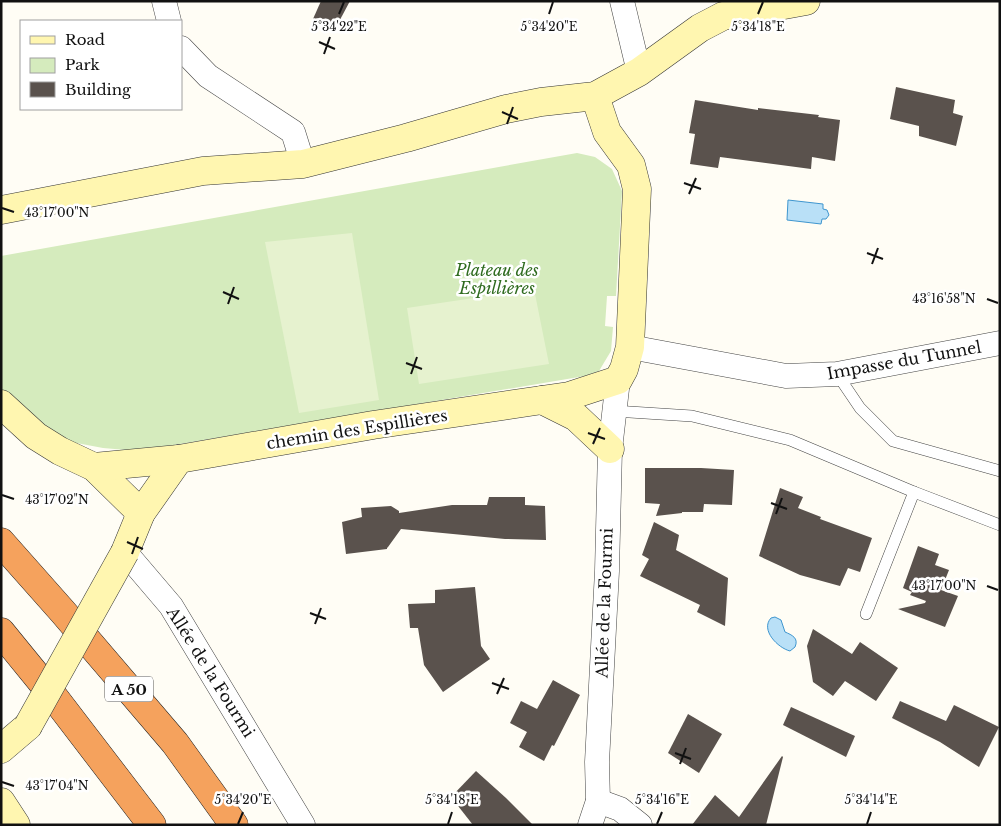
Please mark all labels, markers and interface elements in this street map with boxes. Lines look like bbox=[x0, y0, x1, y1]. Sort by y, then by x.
text: 5°34'22"E bbox=[311, 19, 367, 34]
text: 5°34'20"E bbox=[521, 19, 578, 34]
text: 5°34'18"E bbox=[731, 19, 785, 34]
legend bbox=[20, 20, 182, 110]
text: Road bbox=[65, 30, 105, 49]
text: Park bbox=[65, 55, 101, 74]
text: Building bbox=[65, 80, 132, 99]
text: 43°17'00"N bbox=[25, 205, 90, 220]
park label: Plateau des Espillières bbox=[454, 260, 539, 298]
text: 43°16'58"N bbox=[912, 291, 976, 306]
street label: Impasse du Tunnel bbox=[825, 337, 983, 383]
street label: chemin des Espillières bbox=[265, 405, 449, 453]
text: 43°17'02"N bbox=[25, 492, 89, 507]
street label: Allée de la Fourmi bbox=[591, 527, 617, 679]
text: 43°17'00"N bbox=[912, 578, 977, 593]
street label: Allée de la Fourmi bbox=[162, 602, 260, 741]
road number: A 50 bbox=[105, 676, 153, 702]
text: 43°17'04"N bbox=[25, 778, 89, 793]
text: 5°34'20"E bbox=[215, 792, 272, 807]
text: 5°34'18"E bbox=[425, 792, 479, 807]
text: 5°34'16"E bbox=[635, 792, 689, 807]
text: 5°34'14"E bbox=[844, 792, 898, 807]

